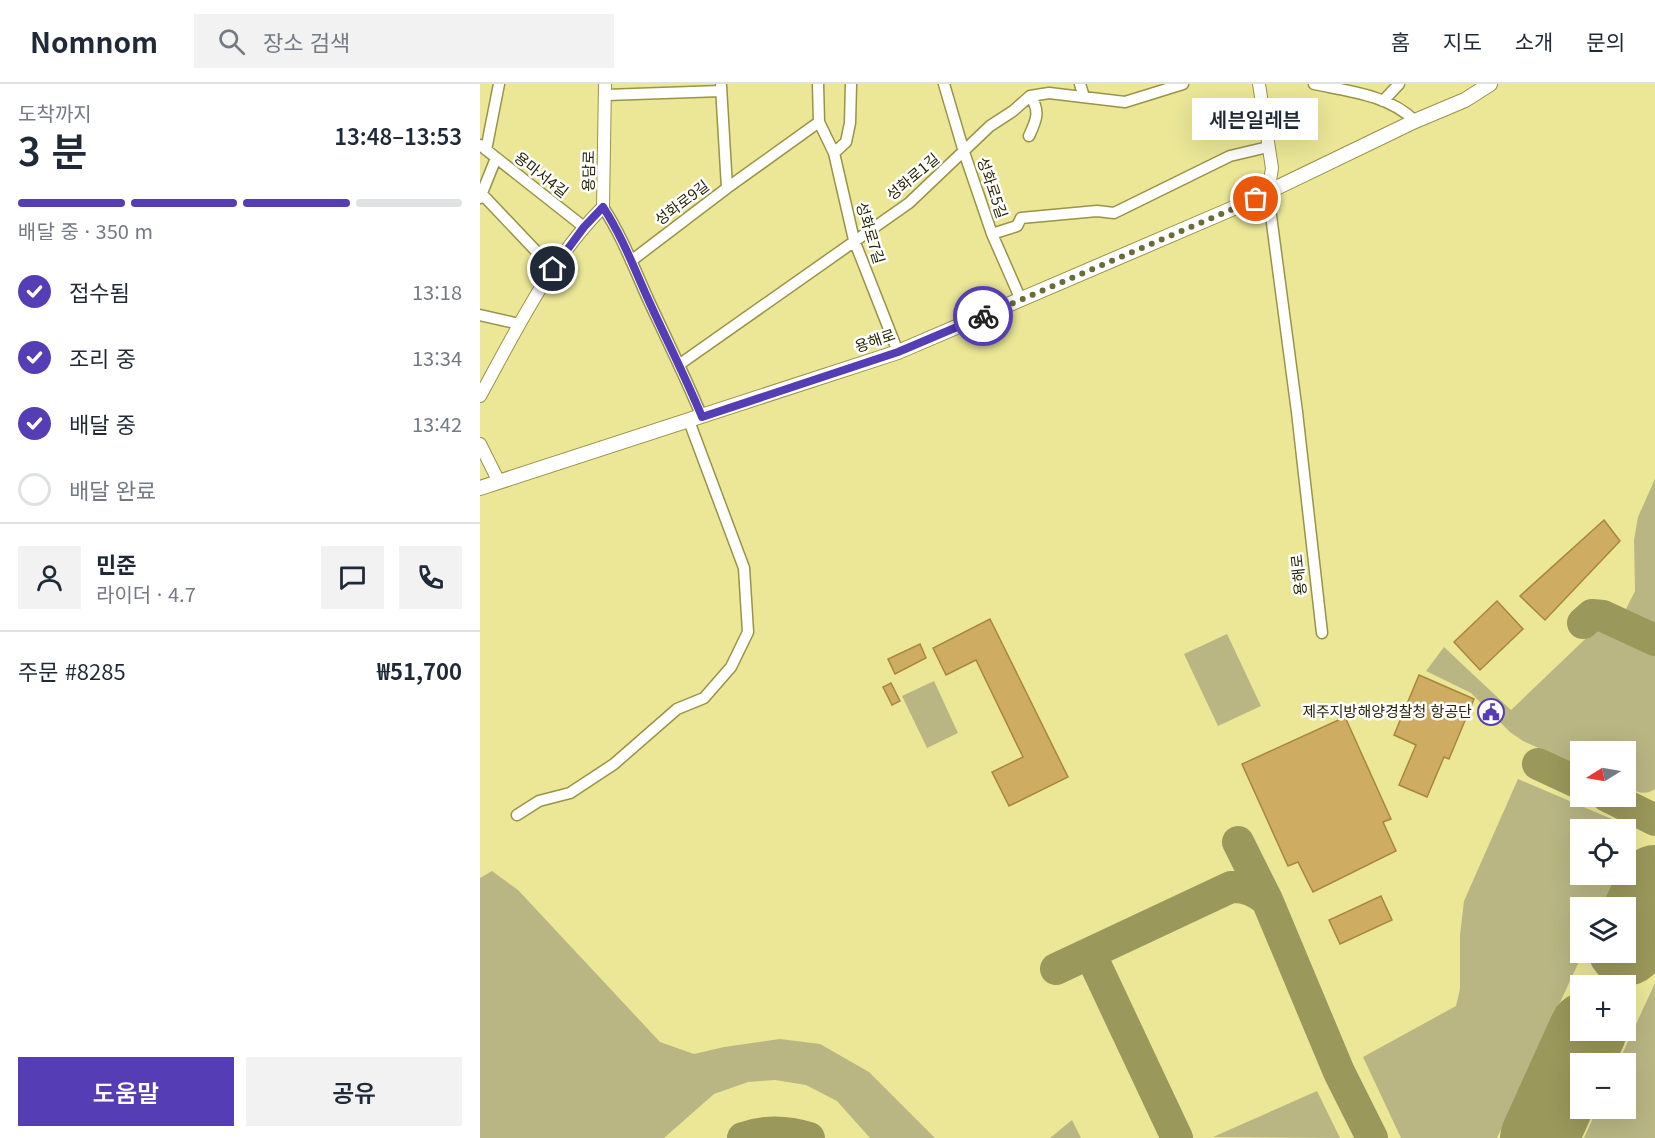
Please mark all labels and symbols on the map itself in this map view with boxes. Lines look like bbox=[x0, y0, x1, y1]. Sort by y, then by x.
callout: 세븐일레븐 bbox=[1193, 97, 1319, 139]
street label: 용마서4길 bbox=[510, 146, 573, 202]
street label: 성화로1길 bbox=[881, 147, 943, 204]
street label: 용담로 bbox=[577, 150, 598, 192]
street label: 성화로5길 bbox=[973, 154, 1014, 221]
pin bbox=[1230, 173, 1281, 224]
street label: 성화로9길 bbox=[649, 174, 713, 229]
street label: 성화로7길 bbox=[852, 199, 891, 266]
pin bbox=[527, 243, 578, 294]
courier bbox=[953, 286, 1013, 346]
street label: 용해로 bbox=[852, 323, 898, 356]
street label: 용해로 bbox=[1285, 553, 1310, 597]
public building icon: 제주지방해양경찰청 항공단 bbox=[1476, 697, 1506, 727]
place label: 제주지방해양경찰청 항공단 bbox=[1302, 700, 1472, 721]
north arrow bbox=[1570, 741, 1636, 807]

